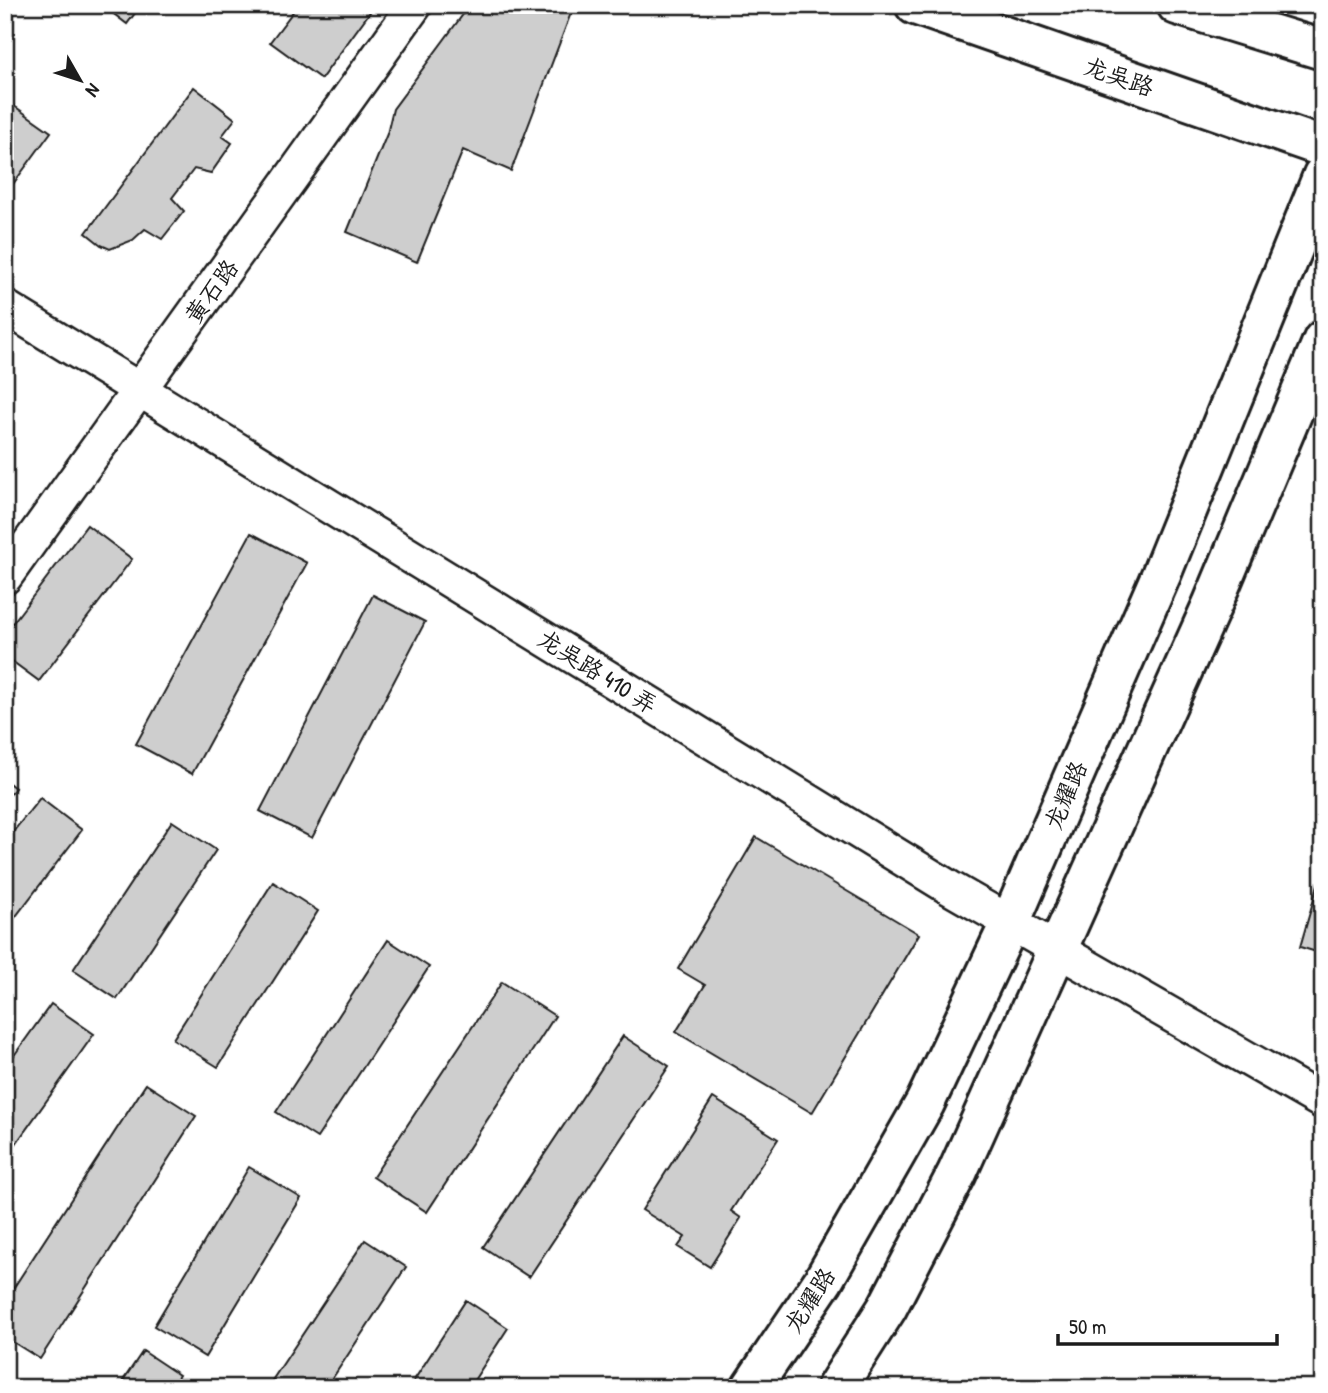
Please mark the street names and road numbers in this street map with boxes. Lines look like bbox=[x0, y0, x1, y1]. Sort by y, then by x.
street label: 龙吴路 bbox=[1080, 49, 1158, 103]
street label: 黄石路 bbox=[177, 252, 245, 330]
street label: 龙吴路 410 弄 bbox=[532, 622, 664, 720]
street label: 龙耀路 bbox=[1036, 756, 1094, 834]
street label: 龙耀路 bbox=[776, 1261, 842, 1339]

